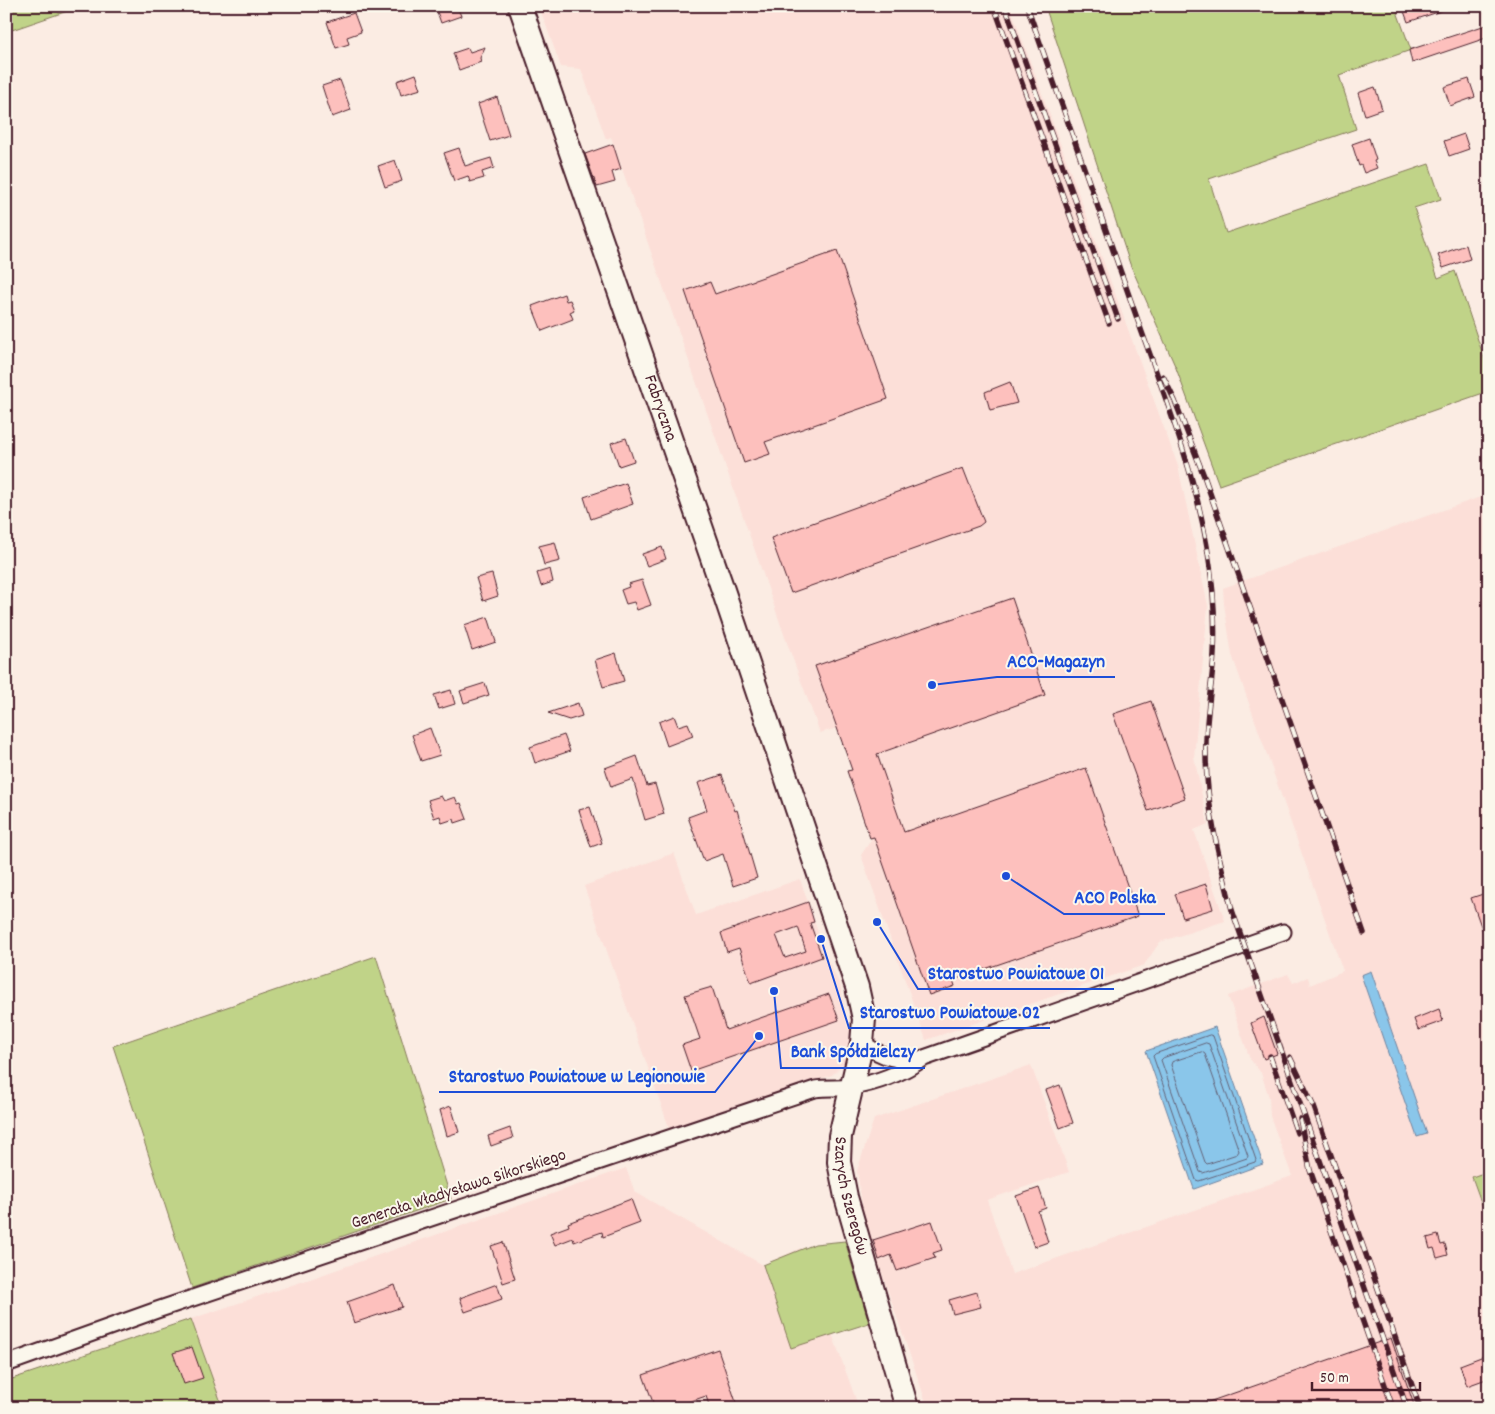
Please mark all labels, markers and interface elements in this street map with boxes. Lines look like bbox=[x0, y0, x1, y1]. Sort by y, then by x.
street label: Fabryczna bbox=[637, 372, 683, 446]
callout: ACO-Magazyn bbox=[997, 643, 1115, 677]
text: ACO-Magazyn bbox=[1007, 650, 1105, 677]
callout: ACO Polska bbox=[1064, 880, 1165, 914]
text: ACO Polska bbox=[1074, 886, 1157, 913]
callout: Starostwo Powiatowe 01 bbox=[918, 955, 1114, 989]
text: Starostwo Powiatowe 01 bbox=[928, 962, 1104, 989]
callout: Starostwo Powiatowe 02 bbox=[849, 994, 1050, 1028]
text: Starostwo Powiatowe 02 bbox=[860, 1001, 1040, 1028]
callout: Bank Spółdzielczy bbox=[781, 1034, 925, 1068]
text: Bank Spółdzielczy bbox=[791, 1040, 916, 1067]
callout: Starostwo Powiatowe w Legionowie bbox=[439, 1058, 715, 1092]
text: Starostwo Powiatowe w Legionowie bbox=[449, 1065, 705, 1092]
street label: Szarych Szeregów bbox=[826, 1136, 875, 1259]
street label: Generała Władysława Sikorskiego bbox=[348, 1143, 570, 1237]
scale bar bbox=[1312, 1359, 1420, 1391]
text: 50 m bbox=[1320, 1368, 1349, 1390]

